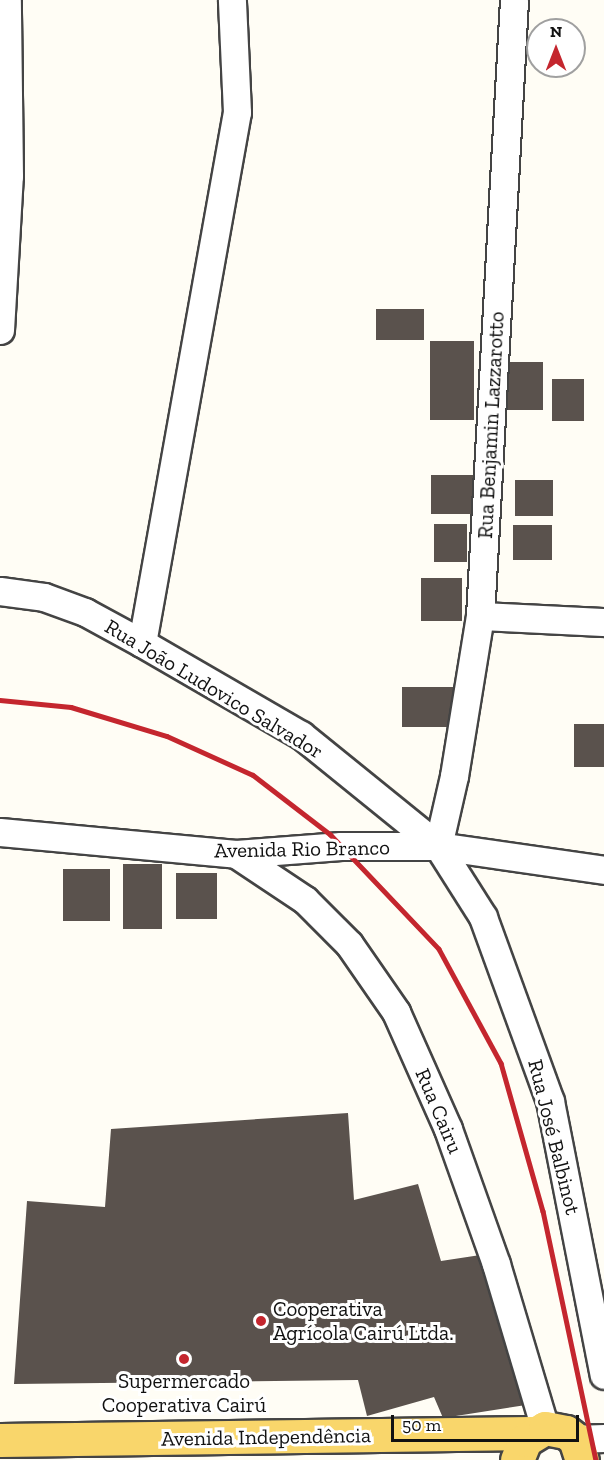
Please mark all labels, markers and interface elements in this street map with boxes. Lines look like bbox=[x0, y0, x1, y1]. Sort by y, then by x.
north arrow bbox=[526, 18, 586, 78]
text: N bbox=[550, 22, 562, 41]
street label: Rua Benjamin Lazzarotto bbox=[472, 311, 510, 539]
street label: Rua João Ludovico Salvador bbox=[100, 614, 328, 764]
street label: Avenida Rio Branco bbox=[214, 835, 390, 863]
street label: Rua José Balbinot bbox=[522, 1057, 586, 1217]
street label: Rua Cairu bbox=[410, 1065, 468, 1157]
place label: Cooperativa Agrícola Cairú Ltda. bbox=[273, 1296, 454, 1346]
marker: Cooperativa Agrícola Cairú Ltda. bbox=[254, 1314, 268, 1328]
marker: Supermercado Cooperativa Cairú bbox=[177, 1352, 191, 1366]
place label: Supermercado Cooperativa Cairú bbox=[102, 1368, 266, 1418]
scale bar bbox=[394, 1403, 582, 1441]
text: 50 m bbox=[402, 1414, 441, 1436]
street label: Avenida Independência bbox=[161, 1423, 371, 1451]

